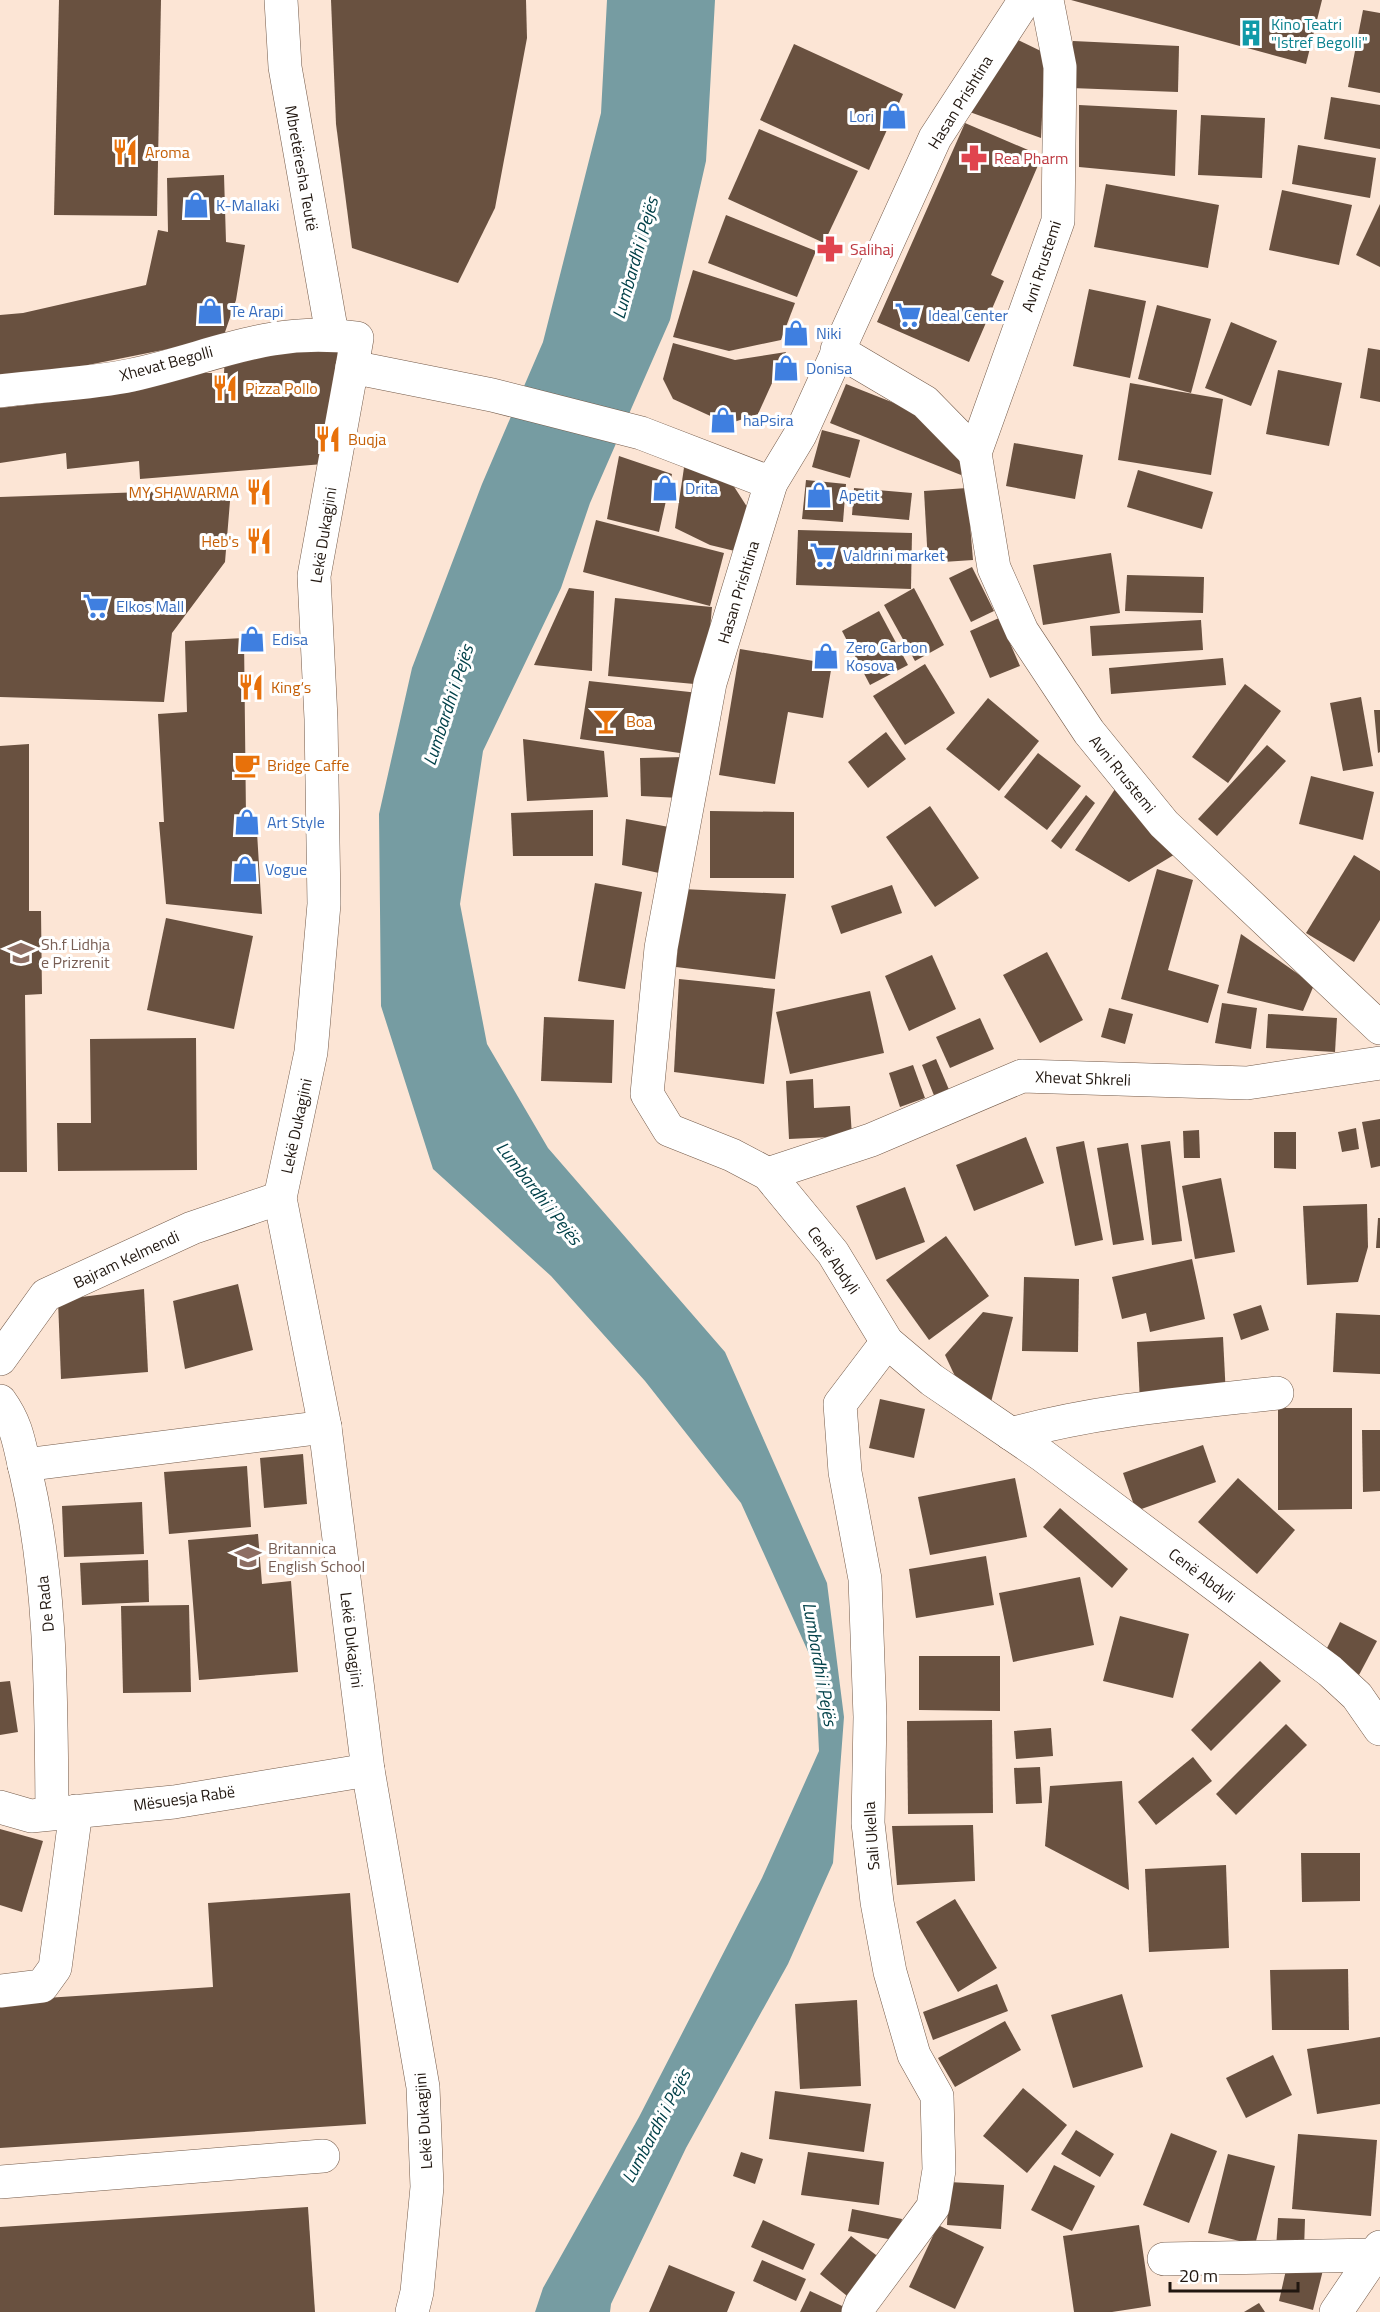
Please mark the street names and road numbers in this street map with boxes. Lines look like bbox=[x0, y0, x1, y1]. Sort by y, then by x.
street label: Hasan Prishtina bbox=[922, 50, 998, 154]
street label: Mbretëresha Teutë bbox=[279, 103, 325, 233]
street label: Avni Rrustemi bbox=[1015, 217, 1067, 315]
street label: Xhevat Begolli bbox=[117, 339, 215, 387]
street label: Lekë Dukagjini bbox=[304, 485, 342, 585]
street label: Hasan Prishtina bbox=[711, 538, 765, 646]
street label: Avni Rrustemi bbox=[1084, 730, 1162, 818]
street label: Xhevat Shkreli bbox=[1035, 1064, 1131, 1092]
street label: Lekë Dukagjini bbox=[274, 1076, 318, 1176]
street label: Cenë Abdyli bbox=[802, 1221, 866, 1299]
street label: Bajram Kelmendi bbox=[69, 1224, 183, 1294]
street label: Cenë Abdyli bbox=[1164, 1542, 1240, 1608]
street label: De Rada bbox=[30, 1575, 60, 1633]
street label: Lekë Dukagjini bbox=[334, 1590, 370, 1690]
street label: Mësuesja Rabë bbox=[132, 1779, 236, 1817]
street label: Sali Ukella bbox=[857, 1801, 885, 1871]
street label: Lekë Dukagjini bbox=[408, 2072, 438, 2170]

